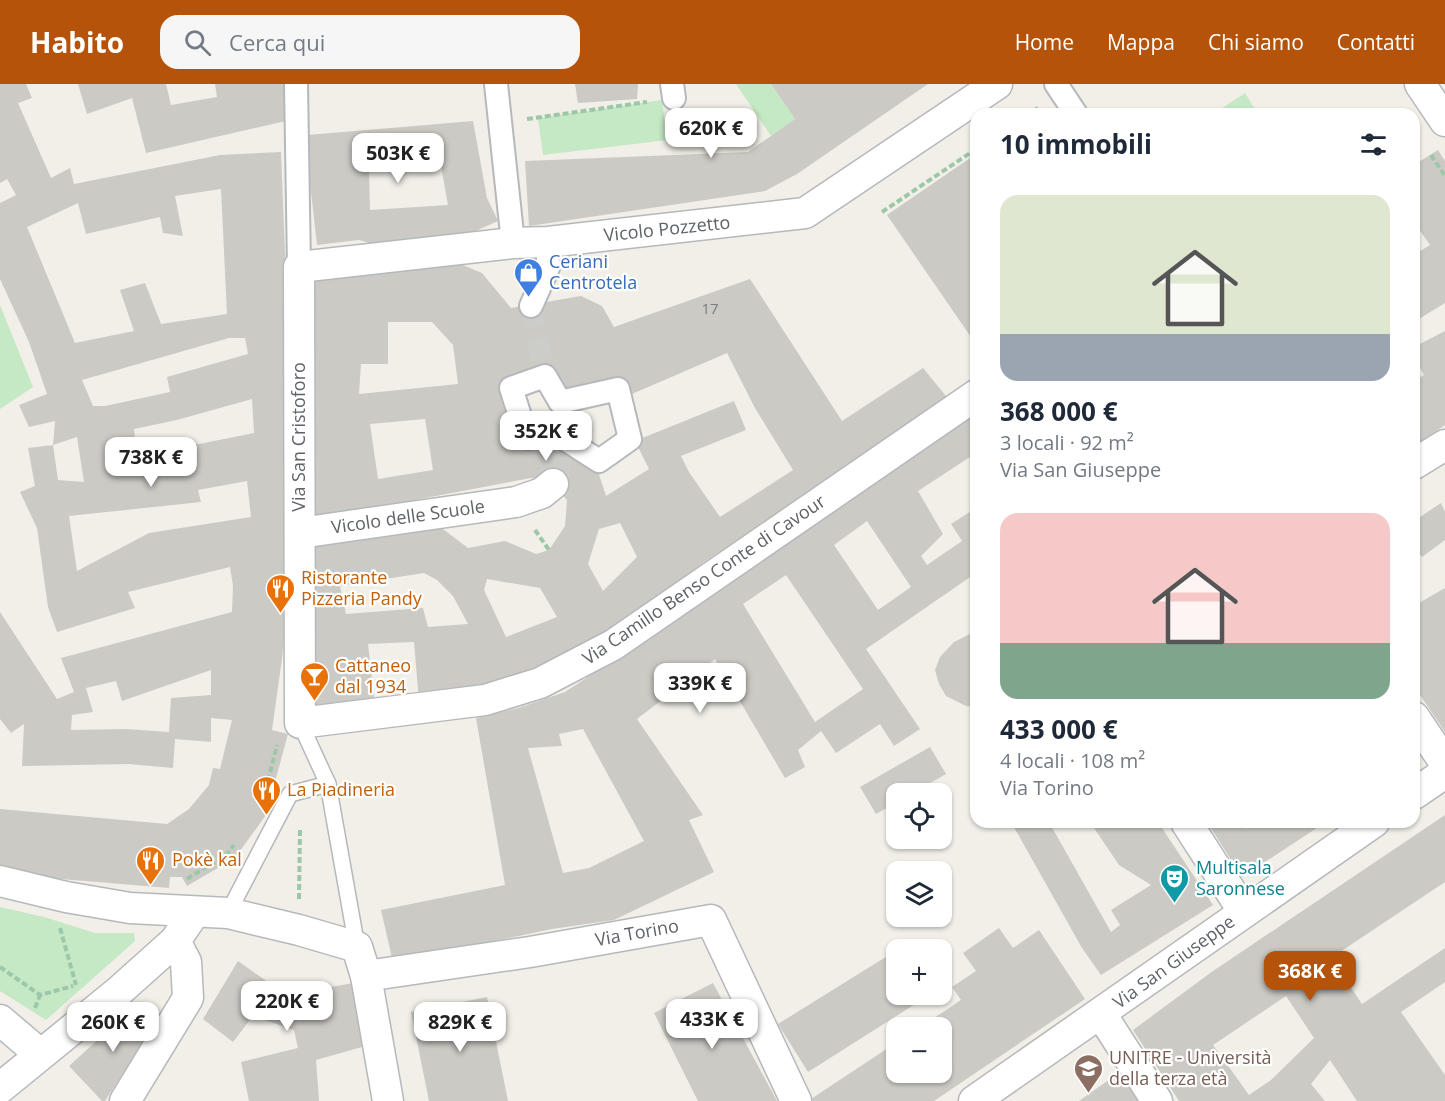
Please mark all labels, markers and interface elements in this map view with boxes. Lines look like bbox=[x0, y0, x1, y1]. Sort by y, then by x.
search box bbox=[160, 15, 580, 69]
text: Habito bbox=[30, 23, 124, 61]
icon: search bbox=[181, 26, 214, 59]
text: Cerca qui bbox=[229, 27, 325, 57]
text: Home bbox=[1015, 28, 1074, 56]
text: Mappa bbox=[1107, 28, 1175, 56]
text: Chi siamo bbox=[1208, 28, 1304, 56]
text: Contatti bbox=[1337, 28, 1415, 56]
pin: 620K € bbox=[662, 108, 760, 159]
text: 620K € bbox=[679, 114, 743, 141]
text: 10 immobili bbox=[1000, 126, 1152, 162]
icon: filters bbox=[1357, 128, 1390, 161]
pin: 503K € bbox=[349, 133, 447, 184]
text: 503K € bbox=[366, 139, 430, 166]
street label: Vicolo Pozzetto bbox=[602, 209, 731, 247]
icon: home bbox=[1141, 234, 1249, 342]
place label: Ceriani Centrotela bbox=[549, 249, 637, 294]
shop icon: Ceriani Centrotela bbox=[512, 256, 544, 298]
house number: 17 bbox=[701, 298, 719, 318]
street label: Via San Cristoforo bbox=[286, 362, 310, 512]
text: 368 000 € bbox=[1000, 393, 1118, 429]
pin: 352K € bbox=[497, 411, 595, 462]
text: 352K € bbox=[514, 417, 578, 444]
text: 3 locali · 92 m² bbox=[1000, 429, 1134, 456]
pin: 738K € bbox=[102, 437, 200, 488]
text: 738K € bbox=[119, 443, 183, 470]
text: Via San Giuseppe bbox=[1000, 456, 1161, 483]
street label: Via Camillo Benso Conte di Cavour bbox=[577, 488, 830, 670]
street label: Vicolo delle Scuole bbox=[330, 493, 486, 539]
icon: home bbox=[1141, 552, 1249, 660]
place label: Ristorante Pizzeria Pandy bbox=[301, 565, 423, 610]
restaurant icon: Ristorante Pizzeria Pandy bbox=[264, 572, 296, 614]
place label: Cattaneo dal 1934 bbox=[335, 653, 411, 698]
bar icon: Cattaneo dal 1934 bbox=[298, 660, 330, 702]
pin: 339K € bbox=[651, 663, 749, 714]
text: 339K € bbox=[668, 669, 732, 696]
text: 433 000 € bbox=[1000, 711, 1118, 747]
text: 4 locali · 108 m² bbox=[1000, 747, 1145, 774]
restaurant icon: La Piadineria bbox=[250, 774, 282, 816]
text: Via Torino bbox=[1000, 774, 1094, 801]
place label: La Piadineria bbox=[287, 777, 395, 801]
map controls bbox=[886, 783, 952, 1083]
button: locate bbox=[886, 783, 952, 849]
restaurant icon: Pokè kal bbox=[135, 844, 167, 886]
place label: Pokè kal bbox=[172, 847, 242, 871]
place label: Multisala Saronnese bbox=[1196, 855, 1285, 900]
button: layers bbox=[886, 861, 952, 927]
theatre icon: Multisala Saronnese bbox=[1159, 862, 1191, 904]
street label: Via San Giuseppe bbox=[1108, 909, 1239, 1014]
street label: Via Torino bbox=[593, 913, 681, 951]
button: + bbox=[886, 939, 952, 1005]
pin: 368K € bbox=[1261, 951, 1359, 1002]
text: 368K € bbox=[1278, 957, 1342, 984]
pin: 220K € bbox=[238, 981, 336, 1032]
text: 220K € bbox=[255, 987, 319, 1014]
pin: 433K € bbox=[663, 999, 761, 1050]
pin: 260K € bbox=[64, 1002, 162, 1053]
pin: 829K € bbox=[411, 1002, 509, 1053]
text: 433K € bbox=[680, 1005, 744, 1032]
text: 260K € bbox=[81, 1008, 145, 1035]
text: 829K € bbox=[428, 1008, 492, 1035]
button: − bbox=[886, 1017, 952, 1083]
place label: UNITRE - Università della terza età bbox=[1109, 1045, 1272, 1090]
school or university icon: UNITRE - Università della terza età bbox=[1072, 1052, 1104, 1094]

